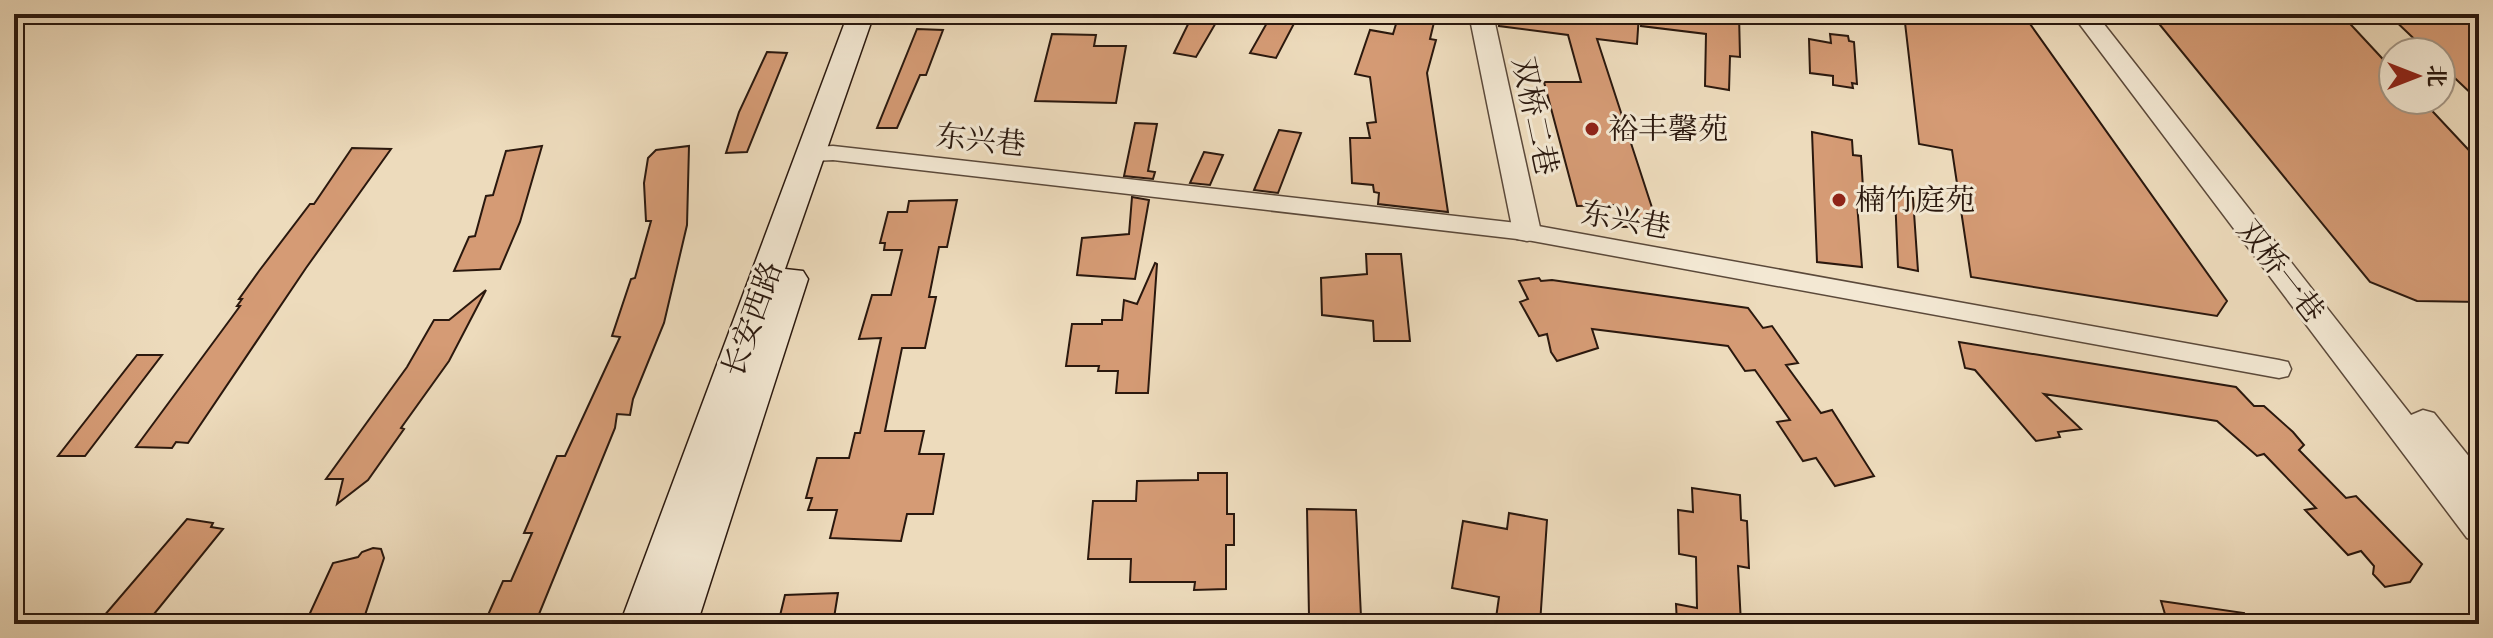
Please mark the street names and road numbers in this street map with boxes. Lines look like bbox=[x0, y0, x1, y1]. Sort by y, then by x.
street label: 双桥二巷 bbox=[1503, 53, 1567, 179]
street label: 东兴巷 bbox=[934, 115, 1028, 165]
street label: 东兴巷 bbox=[1578, 192, 1674, 248]
street label: 双桥一巷 bbox=[2228, 211, 2334, 331]
street label: 长安西路 bbox=[713, 256, 791, 382]

